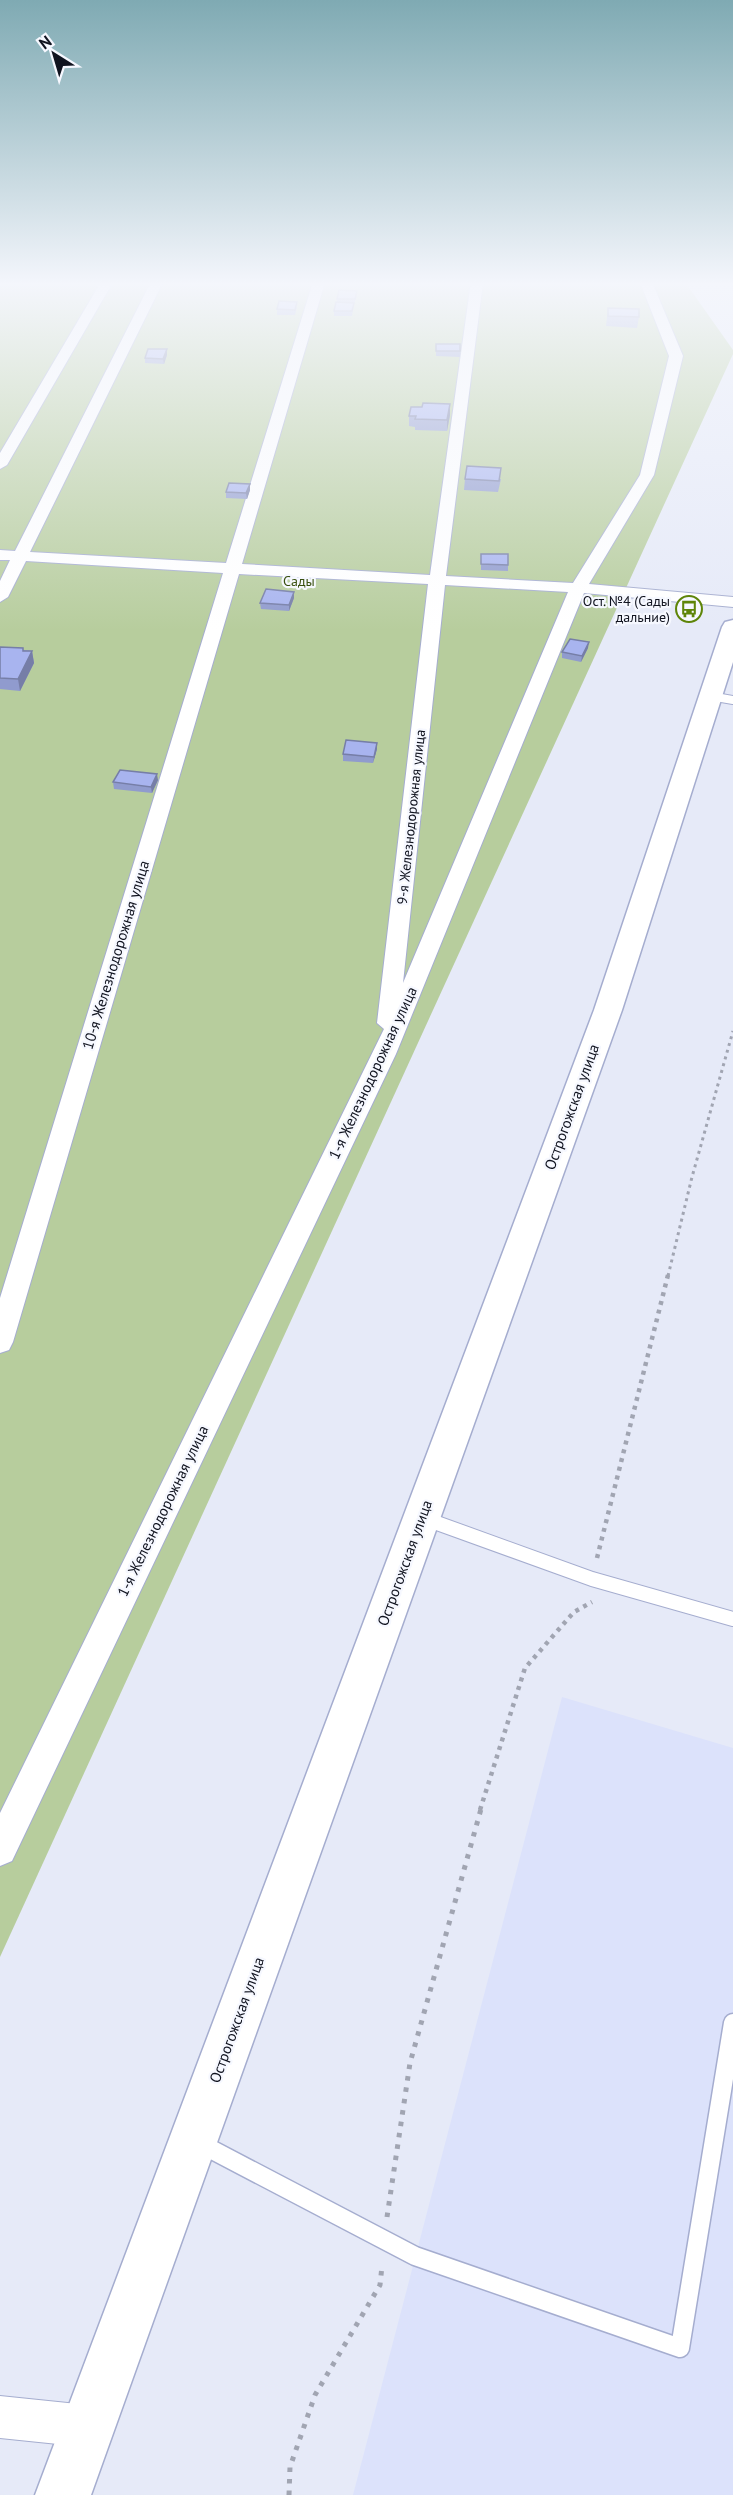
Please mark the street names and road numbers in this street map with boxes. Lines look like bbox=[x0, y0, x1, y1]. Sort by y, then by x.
street label: 9-я Железнодорожная улица bbox=[393, 729, 429, 905]
street label: 10-я Железнодорожная улица bbox=[78, 858, 153, 1052]
street label: 1-я Железнодорожная улица bbox=[324, 983, 421, 1162]
street label: Острогожская улица bbox=[540, 1041, 603, 1172]
street label: 1-я Железнодорожная улица bbox=[113, 1422, 212, 1600]
street label: Острогожская улица bbox=[373, 1497, 436, 1628]
street label: Острогожская улица bbox=[205, 1954, 268, 2085]

